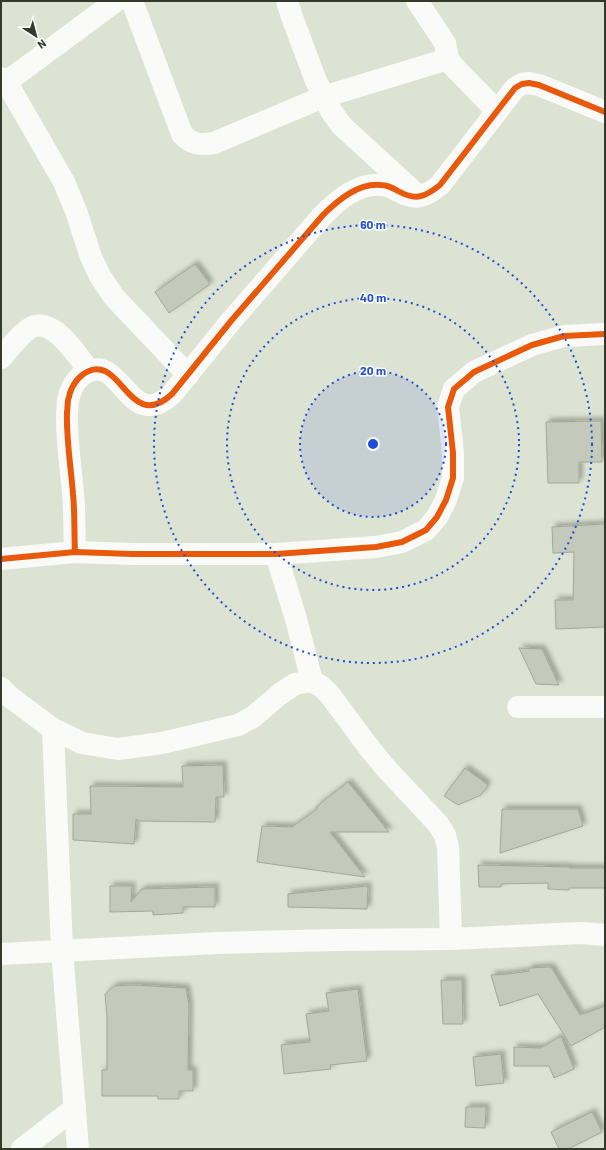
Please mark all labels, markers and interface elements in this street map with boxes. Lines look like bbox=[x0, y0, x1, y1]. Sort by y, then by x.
north arrow bbox=[16, 16, 56, 56]
text: N bbox=[35, 37, 49, 52]
text: 60 m bbox=[360, 217, 386, 231]
text: 40 m bbox=[360, 290, 386, 304]
text: 20 m bbox=[360, 363, 386, 377]
centre of rings bbox=[366, 437, 380, 451]

